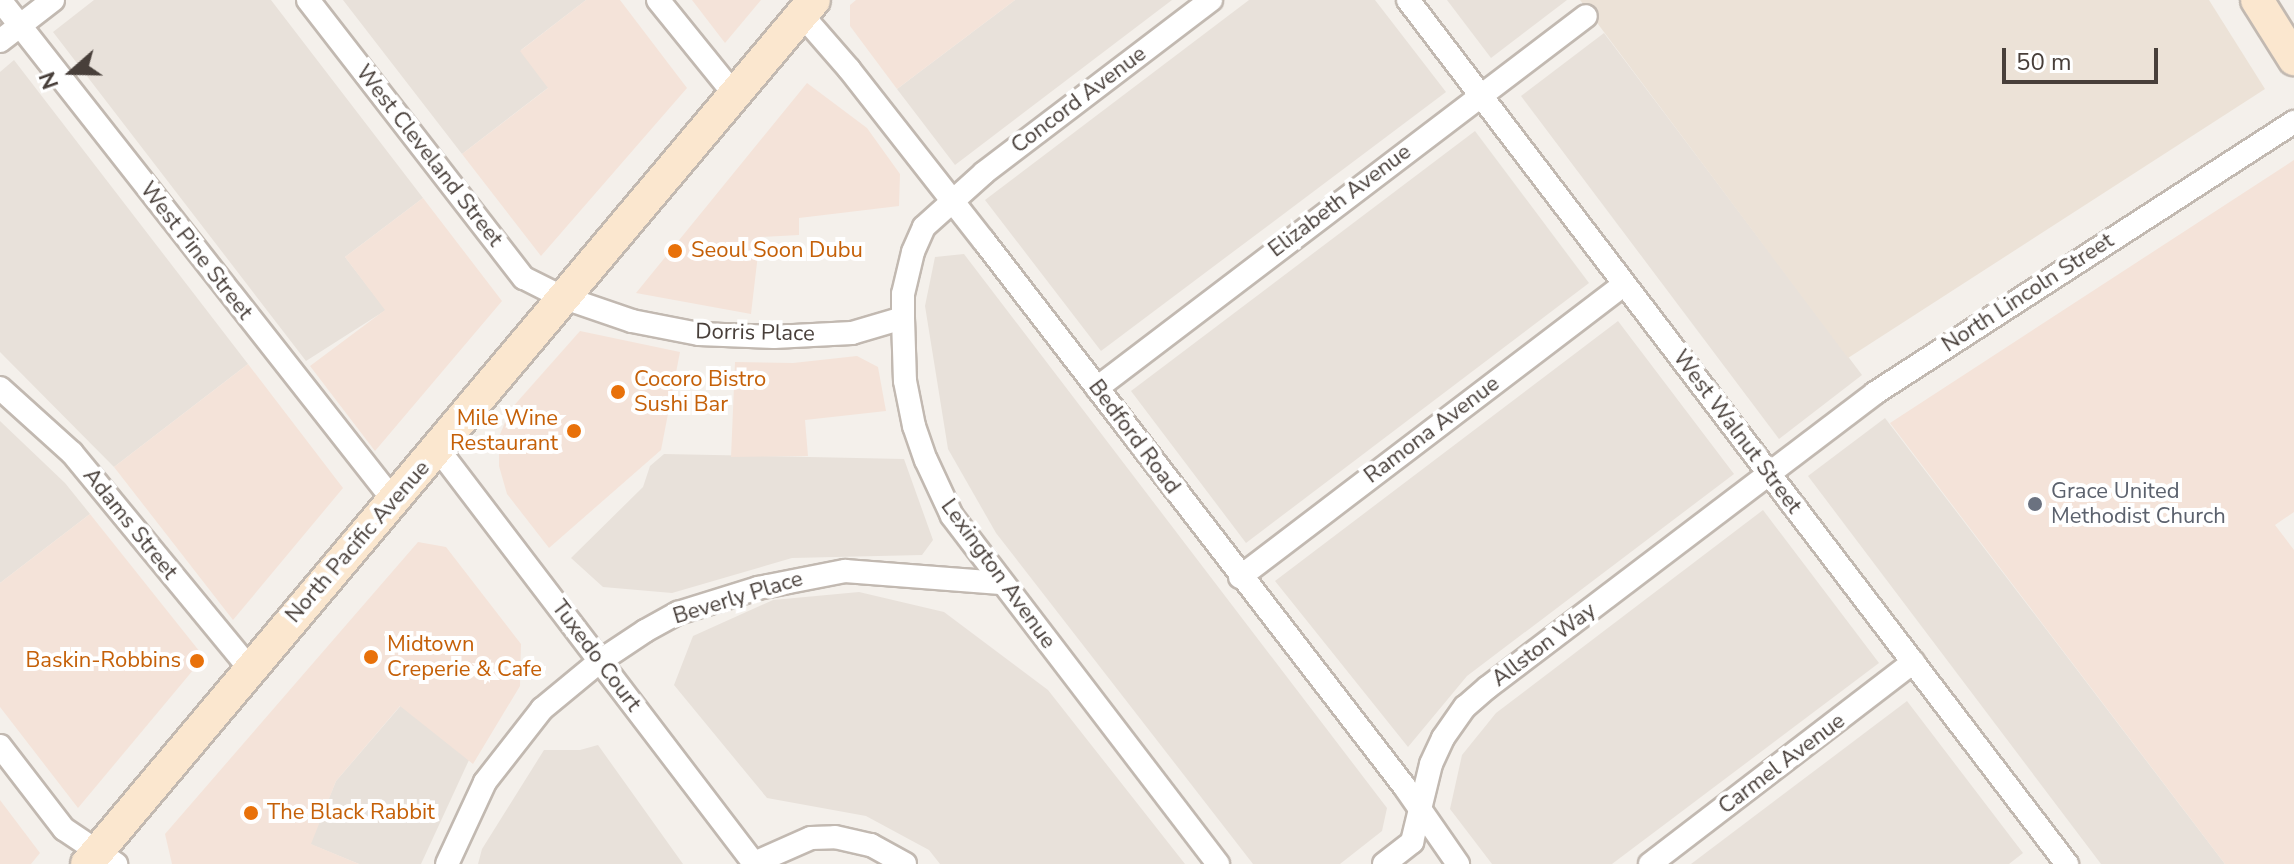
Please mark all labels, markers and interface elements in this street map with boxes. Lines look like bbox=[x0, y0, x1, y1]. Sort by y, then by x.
north arrow bbox=[32, 32, 112, 112]
scale bar bbox=[2006, 32, 2162, 82]
street label: Concord Avenue bbox=[1006, 41, 1152, 159]
text: 50 m bbox=[2016, 46, 2072, 78]
street label: West Cleveland Street bbox=[350, 60, 508, 252]
text: N bbox=[33, 67, 66, 93]
street label: Elizabeth Avenue bbox=[1264, 139, 1416, 263]
street label: West Pine Street bbox=[134, 177, 258, 325]
street label: North Lincoln Street bbox=[1937, 228, 2119, 358]
place label: Seoul Soon Dubu bbox=[691, 238, 863, 264]
marker: Seoul Soon Dubu bbox=[666, 242, 684, 260]
street label: Dorris Place bbox=[695, 319, 815, 347]
street label: West Walnut Street bbox=[1667, 345, 1807, 519]
place label: Cocoro Bistro Sushi Bar bbox=[634, 366, 766, 418]
street label: Ramona Avenue bbox=[1359, 371, 1505, 489]
street label: Bedford Road bbox=[1083, 375, 1185, 499]
marker: Cocoro Bistro Sushi Bar bbox=[609, 383, 627, 401]
place label: Mile Wine Restaurant bbox=[450, 405, 558, 456]
marker: Mile Wine Restaurant bbox=[565, 422, 583, 440]
street label: North Pacific Avenue bbox=[280, 456, 436, 628]
street label: Adams Street bbox=[77, 463, 183, 585]
place label: Grace United Methodist Church bbox=[2051, 478, 2226, 530]
street label: Lexington Avenue bbox=[935, 494, 1061, 654]
marker: Grace United Methodist Church bbox=[2026, 495, 2044, 513]
street label: Beverly Place bbox=[670, 566, 806, 630]
street label: Tuxedo Court bbox=[546, 595, 646, 717]
street label: Allston Way bbox=[1487, 597, 1601, 693]
place label: Midtown Creperie & Cafe bbox=[387, 631, 542, 682]
place label: Baskin-Robbins bbox=[25, 648, 181, 674]
marker: Midtown Creperie & Cafe bbox=[362, 648, 380, 666]
marker: Baskin-Robbins bbox=[188, 652, 206, 670]
street label: Carmel Avenue bbox=[1714, 708, 1850, 820]
place label: The Black Rabbit bbox=[267, 800, 435, 826]
marker: The Black Rabbit bbox=[242, 804, 260, 822]

